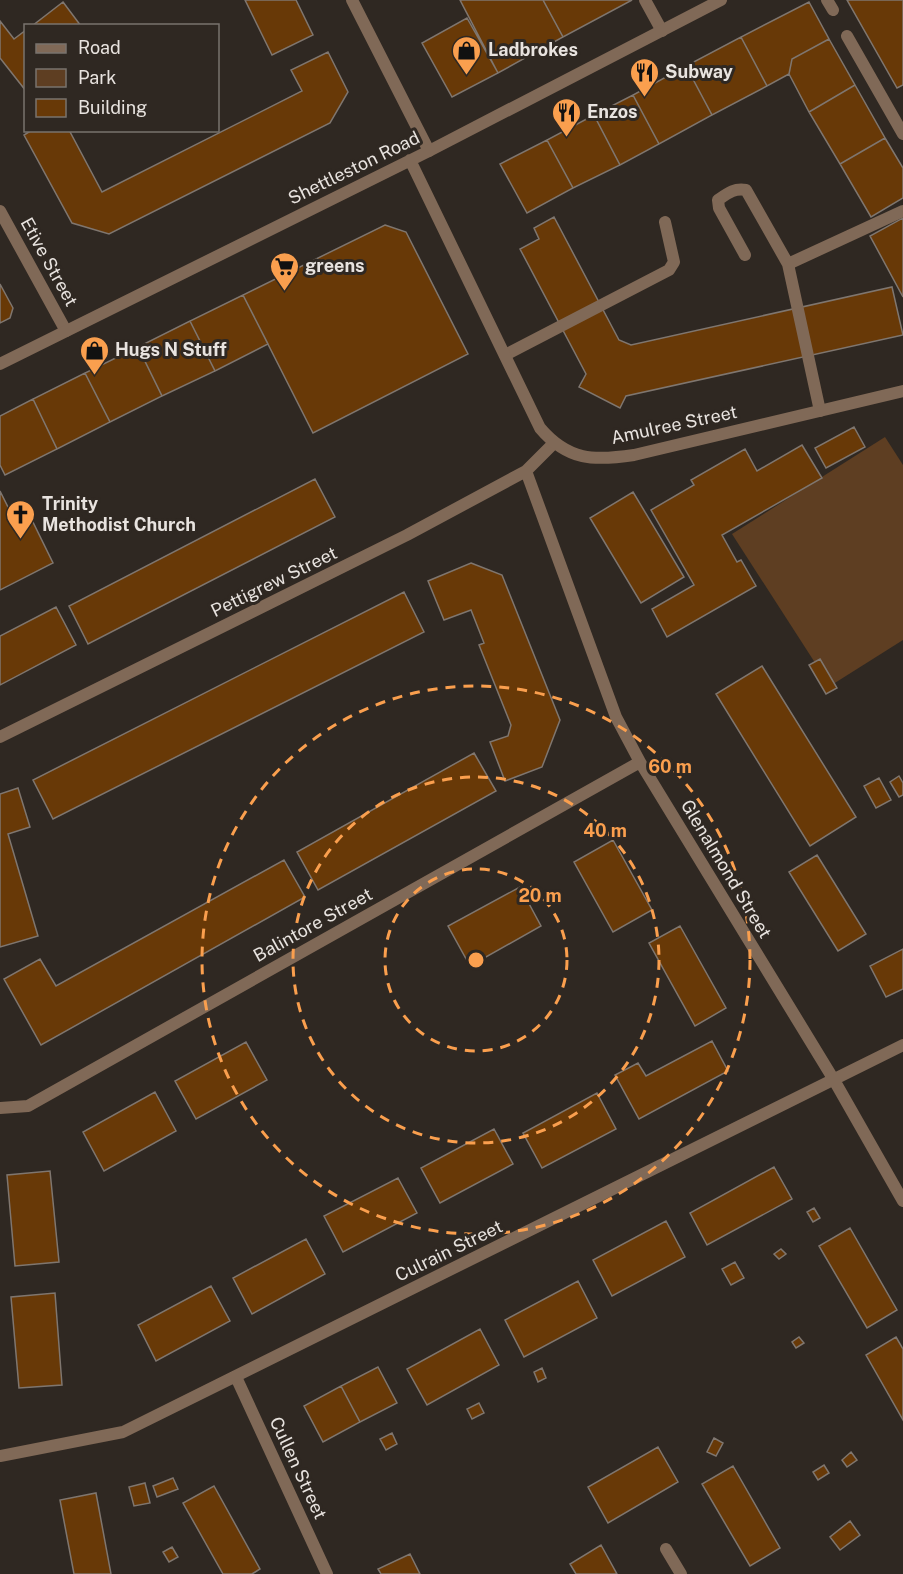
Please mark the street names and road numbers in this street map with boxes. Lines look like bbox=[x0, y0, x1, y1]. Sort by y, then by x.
street label: Shettleston Road bbox=[285, 127, 423, 208]
street label: Etive Street bbox=[16, 214, 82, 310]
street label: Amulree Street bbox=[609, 401, 739, 448]
street label: Pettigrew Street bbox=[207, 542, 340, 621]
street label: Glenalmond Street bbox=[677, 796, 776, 942]
street label: Balintore Street bbox=[250, 883, 376, 966]
street label: Culrain Street bbox=[392, 1215, 506, 1286]
street label: Cullen Street bbox=[266, 1413, 331, 1522]

